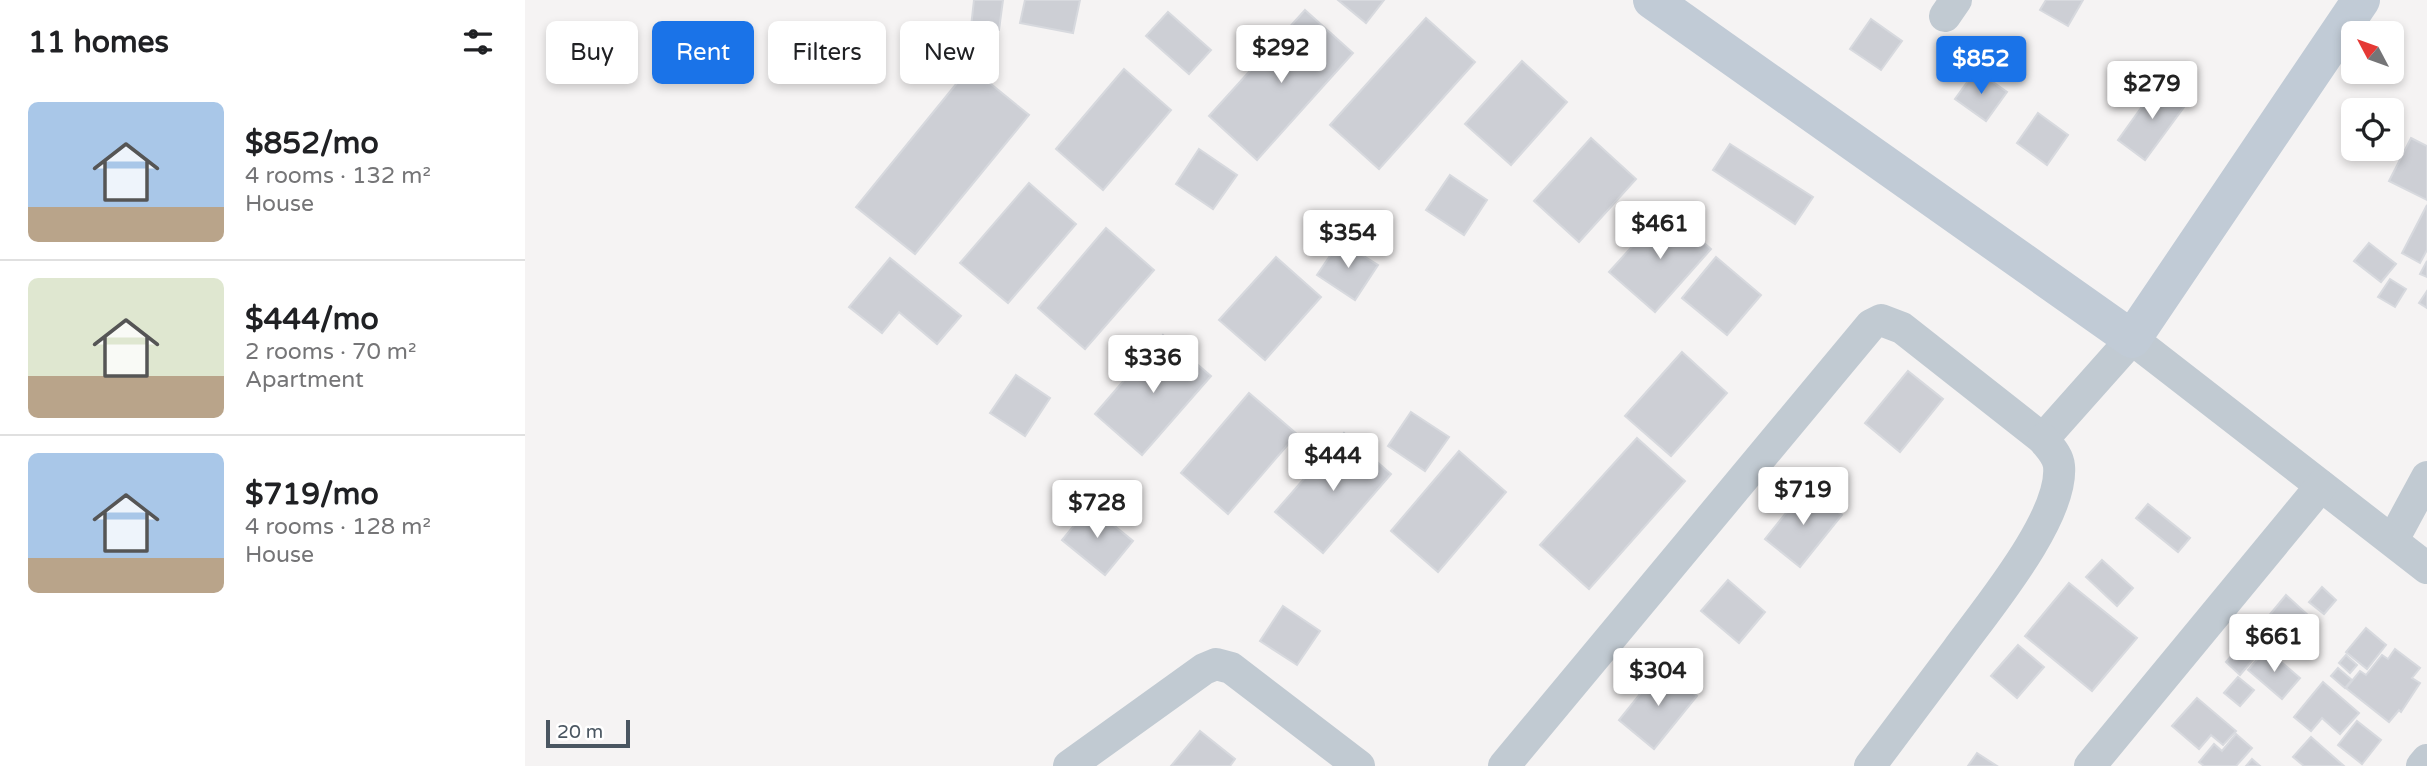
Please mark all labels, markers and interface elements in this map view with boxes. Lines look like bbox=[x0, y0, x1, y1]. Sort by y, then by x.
chip: Buy bbox=[546, 21, 638, 84]
chip: Rent bbox=[652, 21, 754, 84]
chip: Filters bbox=[768, 21, 886, 84]
chip: New bbox=[900, 21, 999, 84]
north arrow bbox=[2341, 21, 2405, 84]
map controls bbox=[2341, 21, 2404, 161]
icon: filters bbox=[459, 23, 497, 61]
text: 11 homes bbox=[28, 24, 169, 61]
pin: $292 bbox=[1240, 25, 1322, 85]
text: $292 bbox=[1252, 34, 1310, 62]
pin: $852 bbox=[1940, 36, 2022, 96]
text: $852 bbox=[1952, 45, 2010, 73]
pin: $279 bbox=[2111, 61, 2193, 121]
text: $279 bbox=[2123, 70, 2181, 98]
button: locate bbox=[2341, 98, 2404, 161]
text: $852/mo bbox=[245, 125, 379, 162]
icon: home bbox=[84, 130, 168, 214]
text: 4 rooms · 132 m² bbox=[245, 162, 431, 190]
text: House bbox=[245, 190, 314, 218]
pin: $461 bbox=[1619, 202, 1701, 261]
pin: $354 bbox=[1307, 210, 1389, 270]
text: $461 bbox=[1631, 210, 1689, 238]
text: $354 bbox=[1319, 219, 1377, 247]
text: $444/mo bbox=[245, 301, 379, 338]
icon: home bbox=[84, 306, 168, 390]
pin: $336 bbox=[1112, 336, 1194, 395]
text: 2 rooms · 70 m² bbox=[245, 338, 416, 366]
text: $336 bbox=[1124, 344, 1182, 372]
text: Apartment bbox=[245, 366, 364, 394]
pin: $444 bbox=[1292, 434, 1374, 493]
text: $444 bbox=[1304, 442, 1362, 470]
pin: $719 bbox=[1762, 468, 1844, 527]
text: $719/mo bbox=[245, 476, 379, 513]
text: $719 bbox=[1774, 476, 1832, 504]
pin: $728 bbox=[1056, 480, 1138, 540]
icon: home bbox=[84, 481, 168, 565]
text: $728 bbox=[1068, 489, 1126, 517]
text: 4 rooms · 128 m² bbox=[245, 513, 431, 541]
text: House bbox=[245, 541, 314, 569]
pin: $661 bbox=[2233, 614, 2315, 674]
text: $661 bbox=[2245, 623, 2303, 651]
pin: $304 bbox=[1617, 648, 1699, 708]
text: $304 bbox=[1629, 657, 1687, 685]
scale bar bbox=[546, 717, 630, 749]
text: 20 m bbox=[557, 721, 603, 743]

